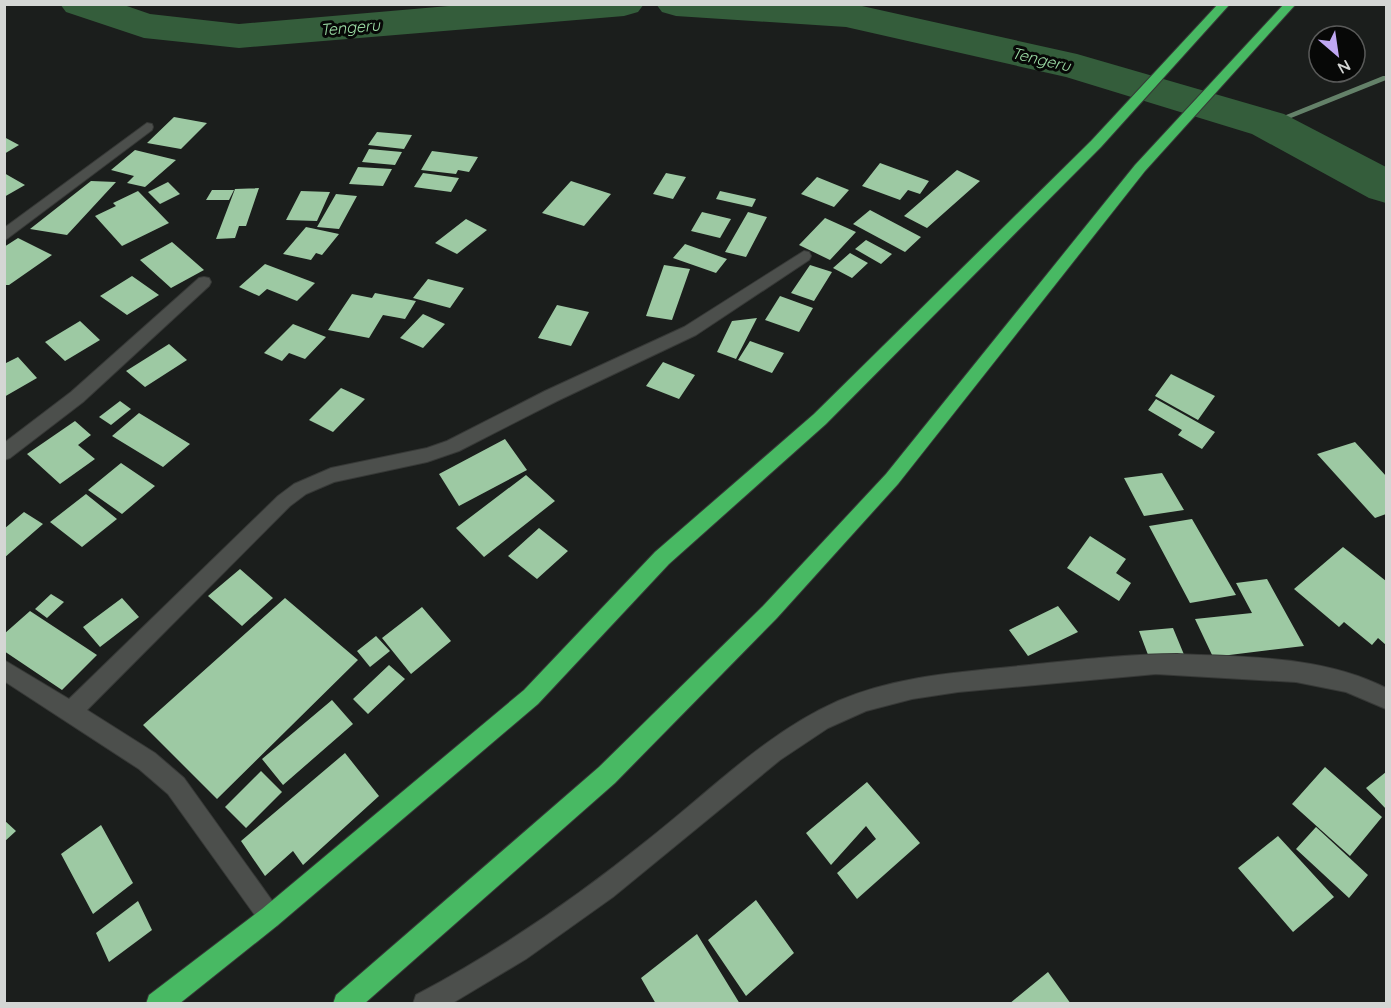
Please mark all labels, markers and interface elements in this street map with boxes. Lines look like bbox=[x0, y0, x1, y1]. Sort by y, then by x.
water label: Tengeru bbox=[319, 14, 382, 40]
north arrow bbox=[1307, 24, 1367, 84]
water label: Tengeru bbox=[1010, 43, 1073, 76]
text: N bbox=[1334, 56, 1354, 79]

